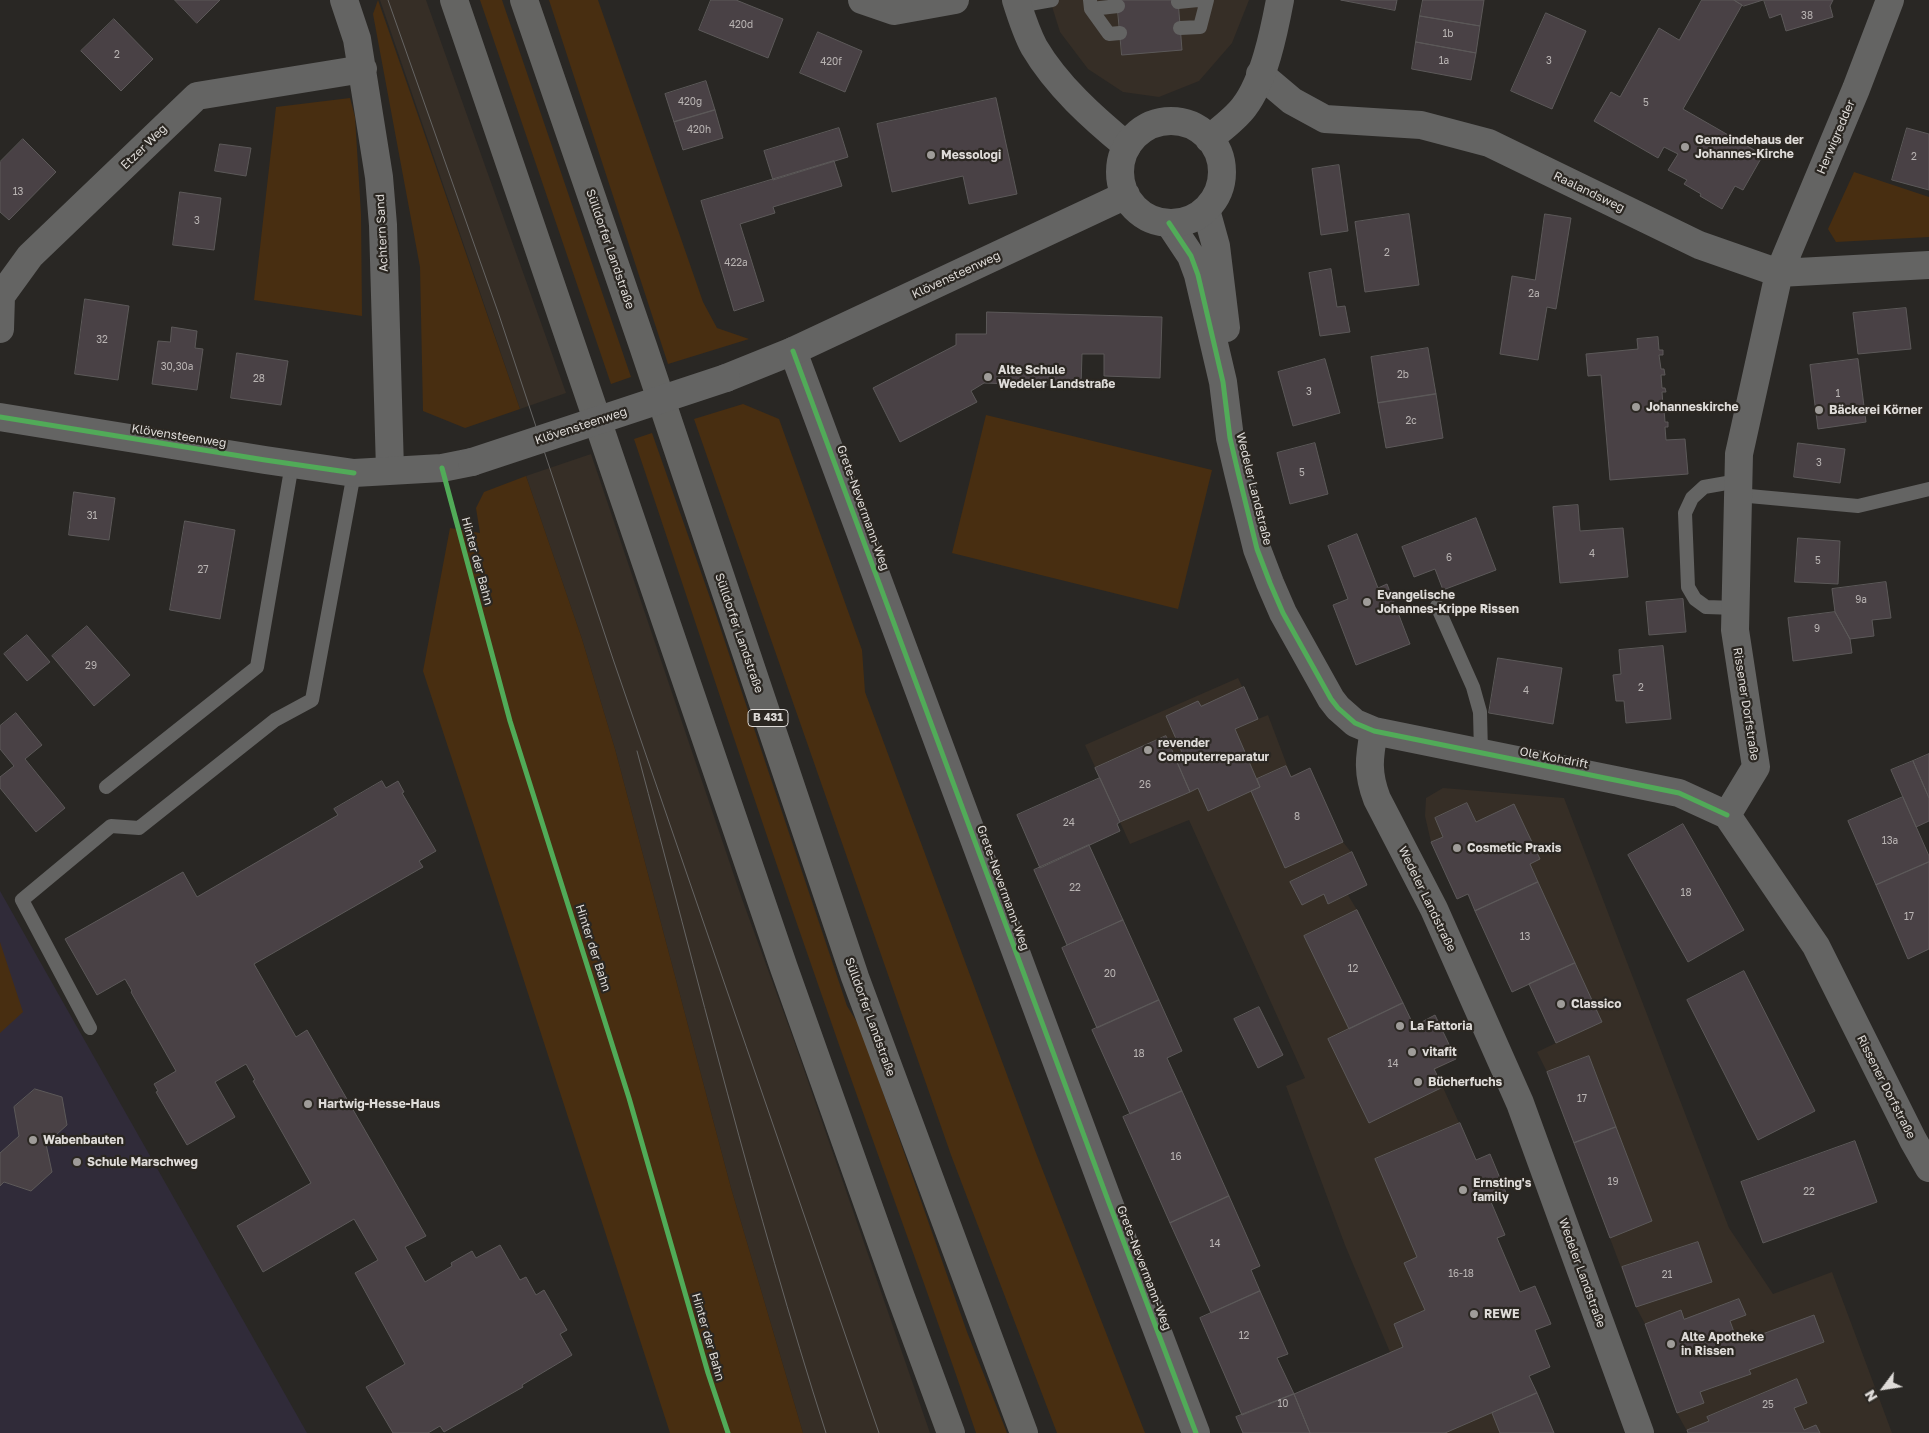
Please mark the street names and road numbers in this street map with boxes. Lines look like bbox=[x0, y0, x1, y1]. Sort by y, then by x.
street label: Herwigredder bbox=[1814, 98, 1858, 176]
street label: Etzer Weg bbox=[118, 122, 170, 172]
street label: Raalandsweg bbox=[1551, 169, 1627, 215]
street label: Sülldorfer Landstraße bbox=[583, 187, 637, 311]
street label: Achtern Sand bbox=[373, 194, 391, 272]
street label: Klövensteenweg bbox=[909, 248, 1003, 302]
street label: Klövensteenweg bbox=[533, 404, 629, 448]
street label: Klövensteenweg bbox=[130, 421, 228, 451]
street label: Wedeler Landstraße bbox=[1233, 431, 1275, 547]
street label: Grete-Nevermann-Weg bbox=[834, 443, 892, 573]
street label: Hinter der Bahn bbox=[458, 515, 496, 607]
street label: Sülldorfer Landstraße bbox=[712, 571, 766, 695]
street label: Rissener Dorfstraße bbox=[1730, 646, 1762, 762]
road number: B 431 bbox=[748, 710, 788, 726]
street label: Ole Kohdrift bbox=[1518, 744, 1590, 772]
street label: Grete-Nevermann-Weg bbox=[974, 823, 1032, 953]
street label: Wedeler Landstraße bbox=[1395, 844, 1459, 954]
street label: Hinter der Bahn bbox=[572, 903, 614, 993]
street label: Sülldorfer Landstraße bbox=[842, 955, 898, 1079]
street label: Rissener Dorfstraße bbox=[1854, 1033, 1918, 1141]
street label: Grete-Nevermann-Weg bbox=[1114, 1204, 1174, 1332]
street label: Wedeler Landstraße bbox=[1555, 1216, 1609, 1330]
street label: Hinter der Bahn bbox=[689, 1291, 727, 1383]

